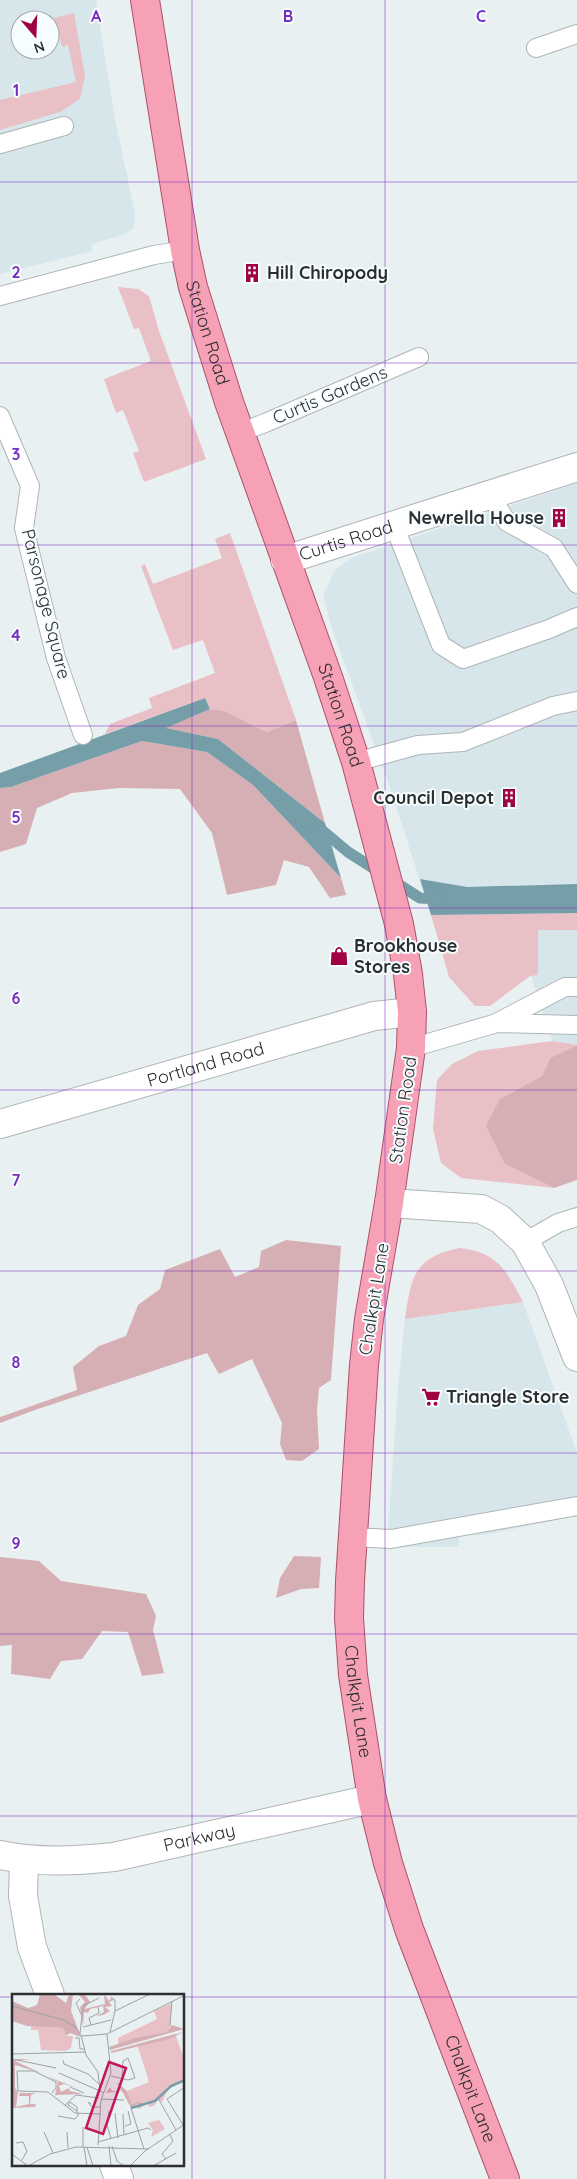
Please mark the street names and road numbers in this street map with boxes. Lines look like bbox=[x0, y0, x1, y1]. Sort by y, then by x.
street label: Station Road bbox=[181, 279, 235, 388]
street label: Curtis Gardens bbox=[269, 360, 391, 429]
street label: Curtis Road bbox=[296, 514, 396, 566]
street label: Parsonage Square bbox=[17, 526, 76, 681]
street label: Station Road bbox=[313, 660, 369, 770]
street label: Portland Road bbox=[144, 1036, 267, 1092]
street label: Station Road bbox=[384, 1055, 421, 1165]
street label: Chalkpit Lane bbox=[353, 1241, 394, 1357]
street label: Chalkpit Lane bbox=[340, 1644, 378, 1759]
street label: Parkway bbox=[161, 1818, 237, 1857]
street label: Chalkpit Lane bbox=[440, 2032, 502, 2146]

